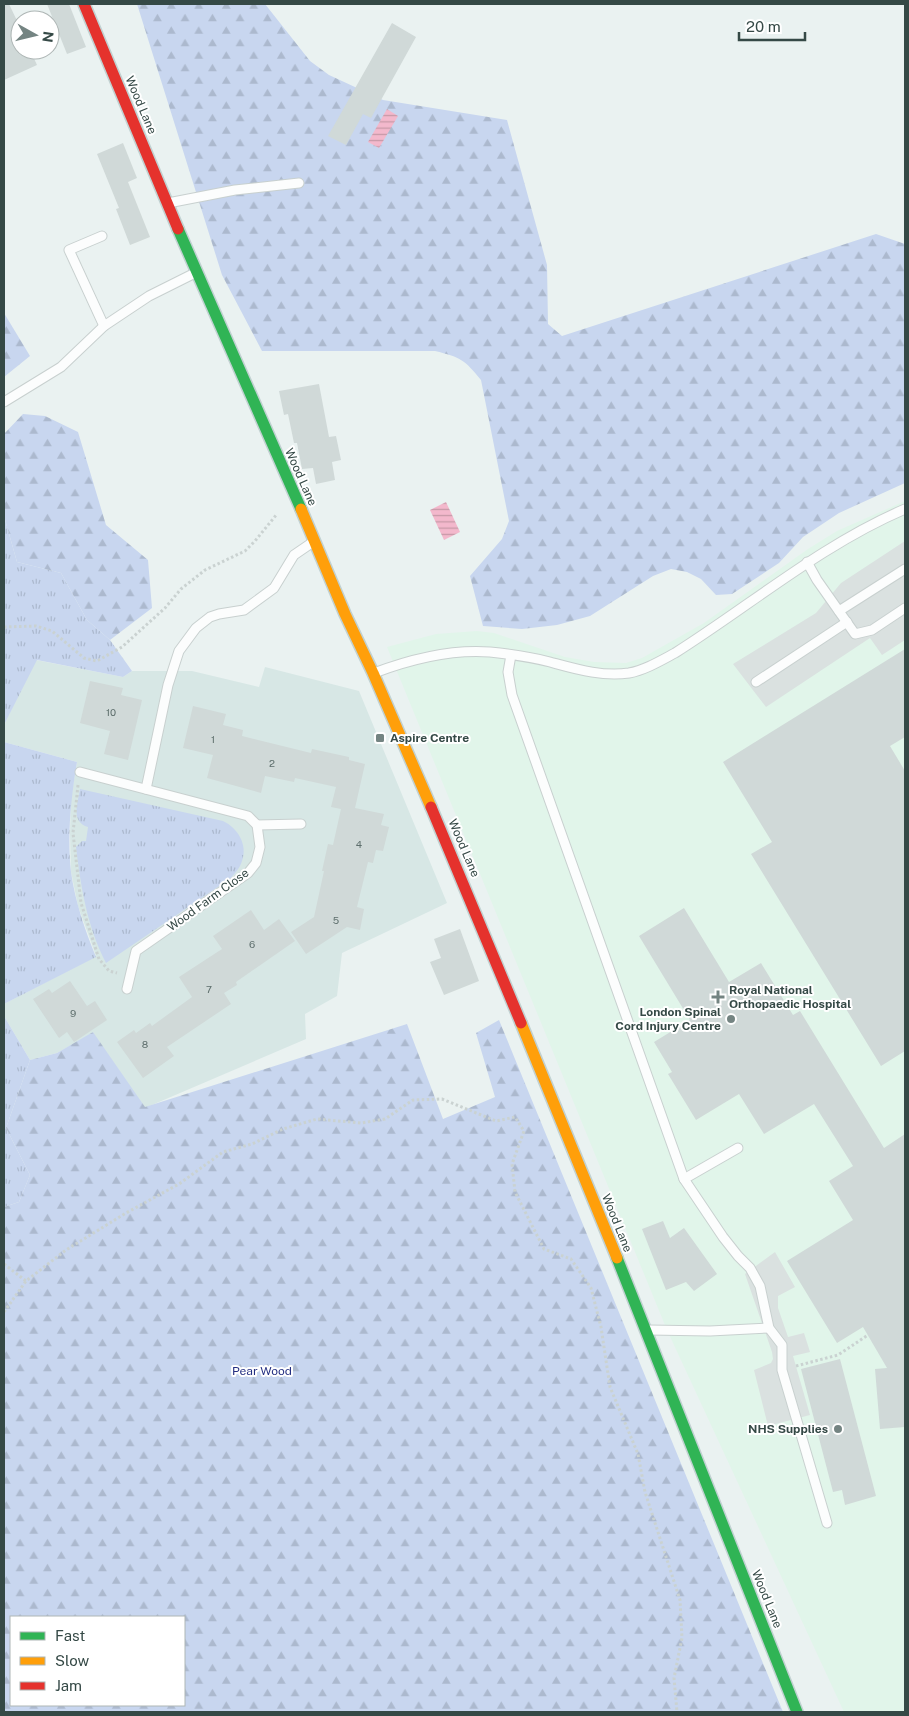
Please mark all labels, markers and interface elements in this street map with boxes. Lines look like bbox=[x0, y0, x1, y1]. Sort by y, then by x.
north arrow bbox=[10, 10, 60, 60]
scale bar bbox=[739, 10, 805, 42]
text: 20 m bbox=[746, 18, 781, 35]
text: N bbox=[39, 30, 57, 43]
street label: Wood Lane bbox=[123, 74, 160, 136]
street label: Wood Lane bbox=[282, 446, 320, 508]
house number: 10 bbox=[106, 706, 116, 718]
place label: Aspire Centre bbox=[390, 731, 469, 745]
marker: Aspire Centre bbox=[374, 732, 386, 744]
house number: 1 bbox=[211, 733, 215, 745]
house number: 2 bbox=[269, 757, 275, 769]
street label: Wood Lane bbox=[446, 817, 483, 879]
house number: 4 bbox=[356, 838, 362, 850]
street label: Wood Farm Close bbox=[164, 866, 252, 934]
house number: 5 bbox=[333, 914, 339, 926]
house number: 6 bbox=[249, 938, 255, 950]
house number: 7 bbox=[206, 983, 212, 995]
place label: Royal National Orthopaedic Hospital bbox=[729, 983, 851, 1011]
marker: Royal National Orthopaedic Hospital bbox=[711, 990, 725, 1004]
place label: London Spinal Cord Injury Centre bbox=[615, 1005, 721, 1033]
house number: 9 bbox=[70, 1007, 76, 1019]
marker: London Spinal Cord Injury Centre bbox=[725, 1013, 737, 1025]
house number: 8 bbox=[142, 1038, 148, 1050]
street label: Wood Lane bbox=[599, 1192, 635, 1254]
park label: Pear Wood bbox=[232, 1364, 292, 1378]
place label: NHS Supplies bbox=[748, 1422, 828, 1436]
marker: NHS Supplies bbox=[832, 1423, 844, 1435]
street label: Wood Lane bbox=[749, 1568, 785, 1630]
legend bbox=[10, 1616, 185, 1706]
text: Fast bbox=[55, 1627, 85, 1644]
text: Slow bbox=[55, 1652, 90, 1669]
text: Jam bbox=[55, 1677, 82, 1694]

